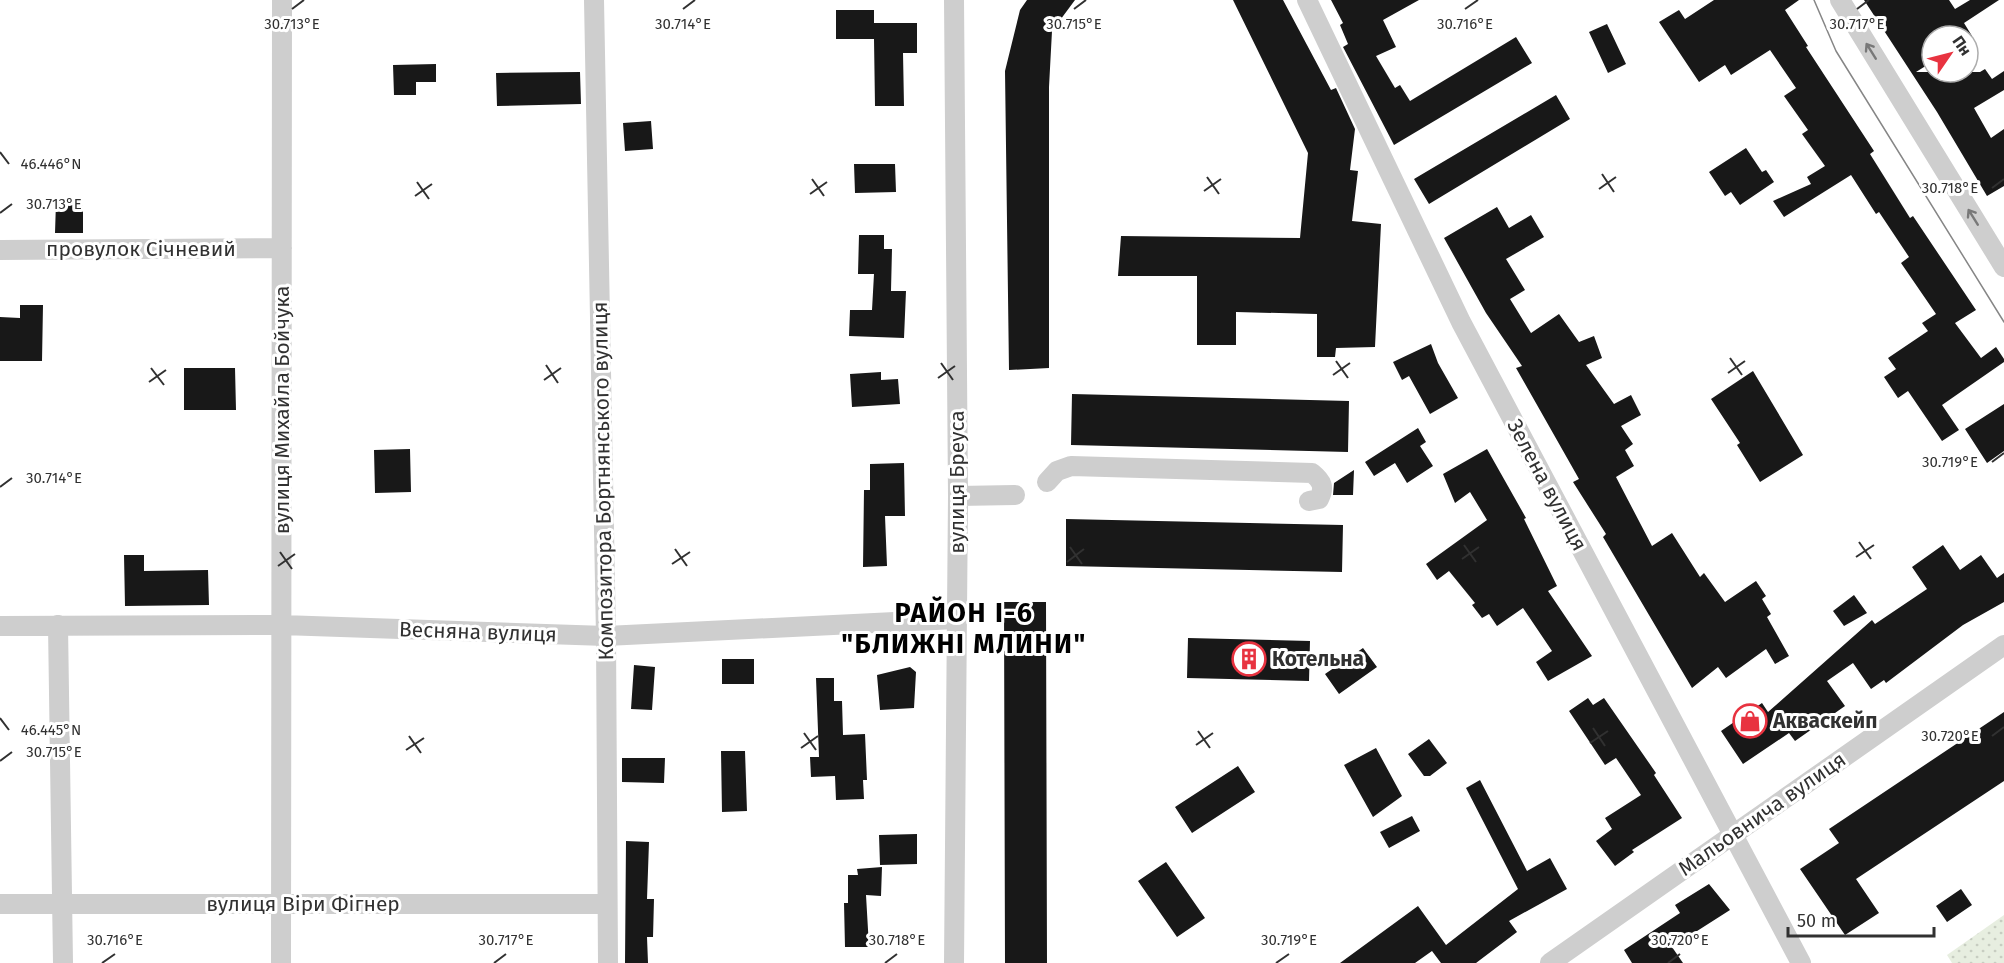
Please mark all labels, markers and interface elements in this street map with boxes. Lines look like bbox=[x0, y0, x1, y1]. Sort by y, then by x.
text: 30.713°E bbox=[264, 15, 320, 33]
text: 30.714°E bbox=[655, 15, 711, 33]
text: 30.715°E bbox=[1046, 15, 1102, 33]
text: 30.716°E bbox=[1437, 15, 1493, 33]
text: 30.717°E bbox=[1829, 15, 1885, 33]
north arrow bbox=[1920, 24, 1980, 84]
text: Пн bbox=[1948, 32, 1975, 59]
one-way arrow bbox=[1865, 43, 1877, 60]
text: 46.446°N bbox=[21, 155, 81, 173]
text: 30.718°E bbox=[1922, 179, 1978, 197]
text: 30.713°E bbox=[26, 195, 82, 213]
one-way arrow bbox=[1967, 209, 1979, 226]
street label: провулок Січневий bbox=[46, 236, 236, 262]
street label: вулиця Михайла Бойчука bbox=[269, 286, 295, 534]
street label: Композитора Бортнянського вулиця bbox=[587, 301, 619, 661]
street label: вулиця Бреуса bbox=[944, 410, 970, 554]
street label: Зелена вулиця bbox=[1501, 415, 1593, 555]
text: 30.719°E bbox=[1922, 453, 1978, 471]
text: 30.714°E bbox=[26, 469, 82, 487]
district label: РАЙОН І-6 "БЛИЖНІ МЛИНИ" bbox=[841, 596, 1087, 660]
street label: Весняна вулиця bbox=[399, 616, 557, 648]
building icon: Котельна bbox=[1231, 641, 1267, 677]
place label: Котельна bbox=[1272, 646, 1364, 672]
shop icon: Акваскейп bbox=[1732, 703, 1768, 739]
place label: Акваскейп bbox=[1772, 708, 1877, 734]
text: 46.445°N bbox=[21, 721, 81, 739]
text: 30.720°E bbox=[1921, 727, 1979, 745]
text: 30.715°E bbox=[26, 743, 82, 761]
street label: Мальовнича вулиця bbox=[1673, 746, 1851, 882]
street label: вулиця Віри Фігнер bbox=[206, 891, 400, 917]
scale bar bbox=[1788, 900, 1934, 938]
text: 50 m bbox=[1797, 910, 1836, 932]
text: 30.716°E bbox=[87, 931, 143, 949]
text: 30.717°E bbox=[478, 931, 534, 949]
text: 30.718°E bbox=[869, 931, 925, 949]
text: 30.719°E bbox=[1261, 931, 1317, 949]
text: 30.720°E bbox=[1651, 931, 1709, 949]

